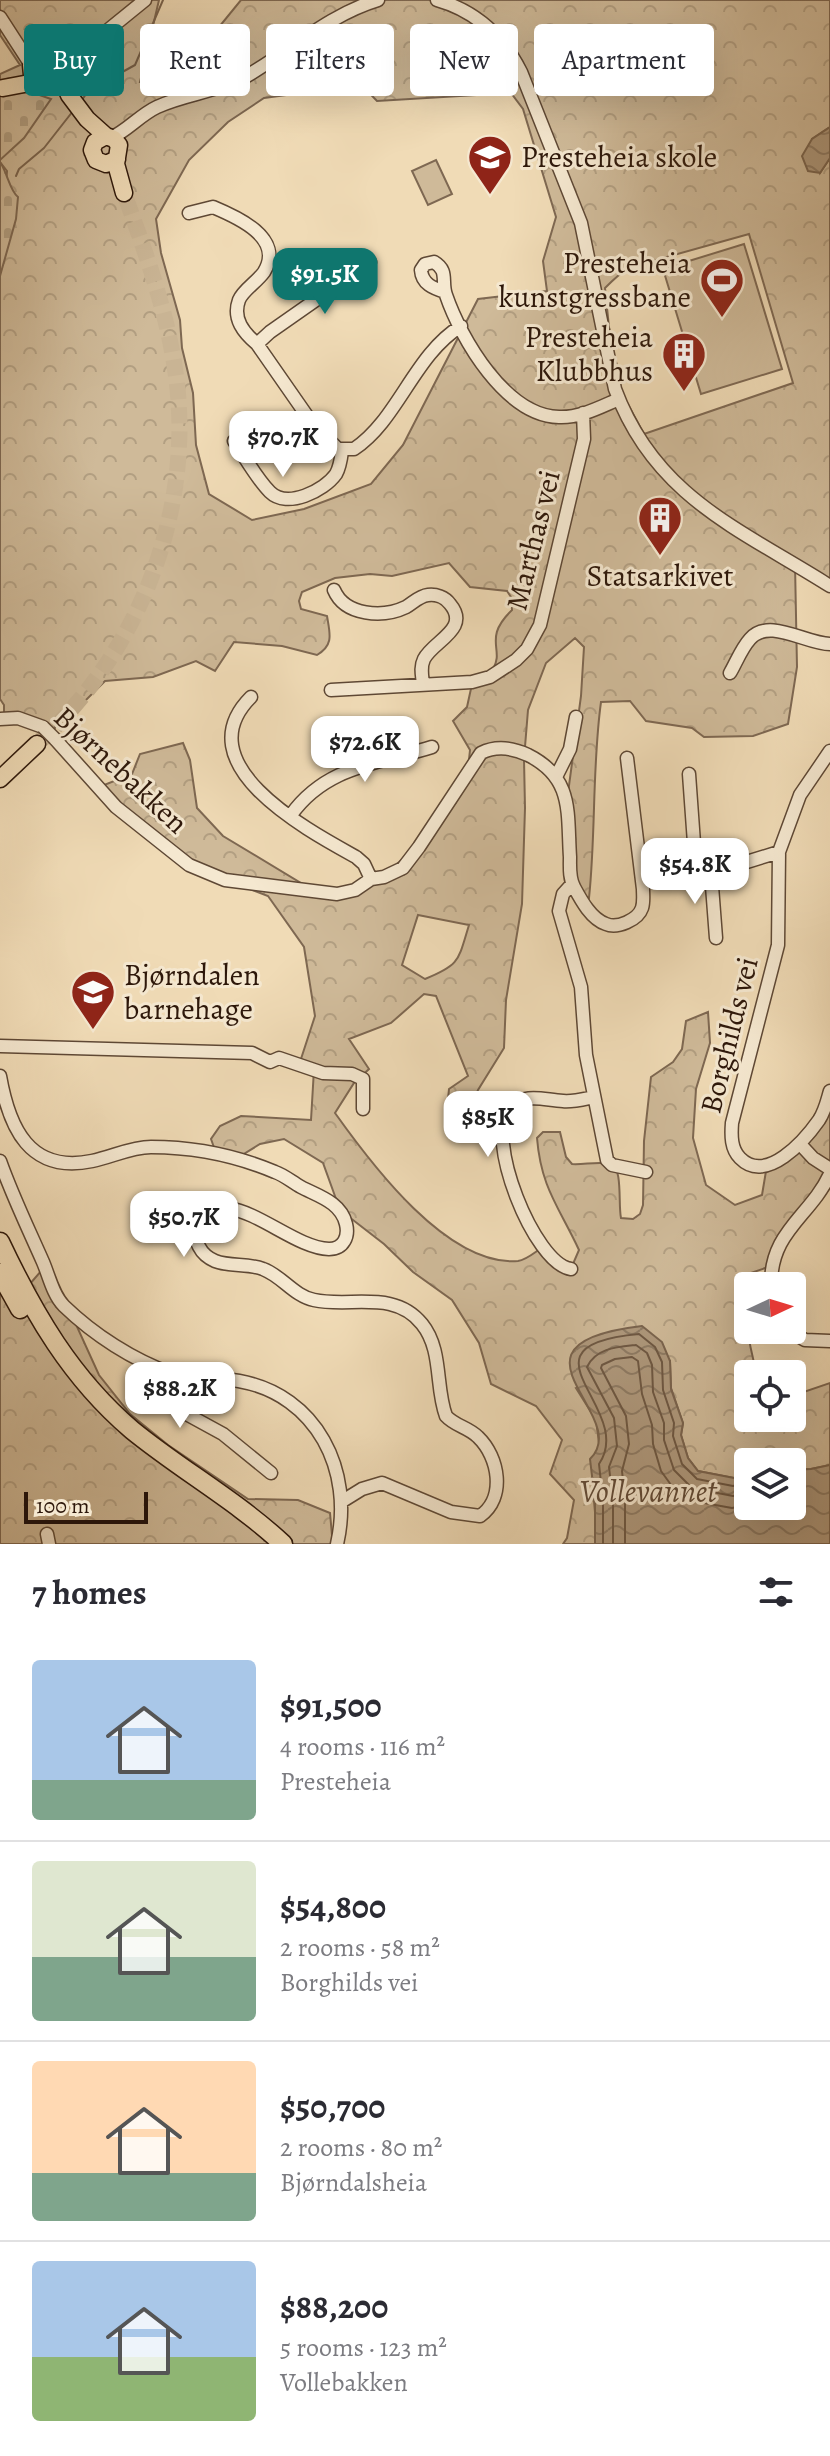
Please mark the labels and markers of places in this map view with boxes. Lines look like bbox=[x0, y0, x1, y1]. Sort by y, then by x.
school or university icon: Presteheia skole bbox=[466, 133, 514, 196]
place label: Presteheia skole bbox=[521, 137, 717, 177]
place label: Presteheia kunstgressbane bbox=[499, 243, 691, 317]
pin: $91.5K bbox=[260, 248, 390, 316]
sports icon: Presteheia kunstgressbane bbox=[698, 256, 746, 319]
place label: Presteheia Klubbhus bbox=[525, 317, 653, 391]
building icon: Presteheia Klubbhus bbox=[660, 330, 708, 393]
pin: $70.7K bbox=[218, 411, 348, 479]
building icon: Statsarkivet bbox=[636, 494, 684, 557]
place label: Statsarkivet bbox=[587, 556, 733, 596]
pin: $72.6K bbox=[300, 716, 430, 784]
pin: $54.8K bbox=[630, 838, 760, 906]
place label: Bjørndalen barnehage bbox=[124, 955, 260, 1029]
school or university icon: Bjørndalen barnehage bbox=[69, 968, 117, 1031]
pin: $85K bbox=[441, 1091, 535, 1159]
pin: $50.7K bbox=[119, 1191, 249, 1259]
pin: $88.2K bbox=[115, 1362, 245, 1430]

